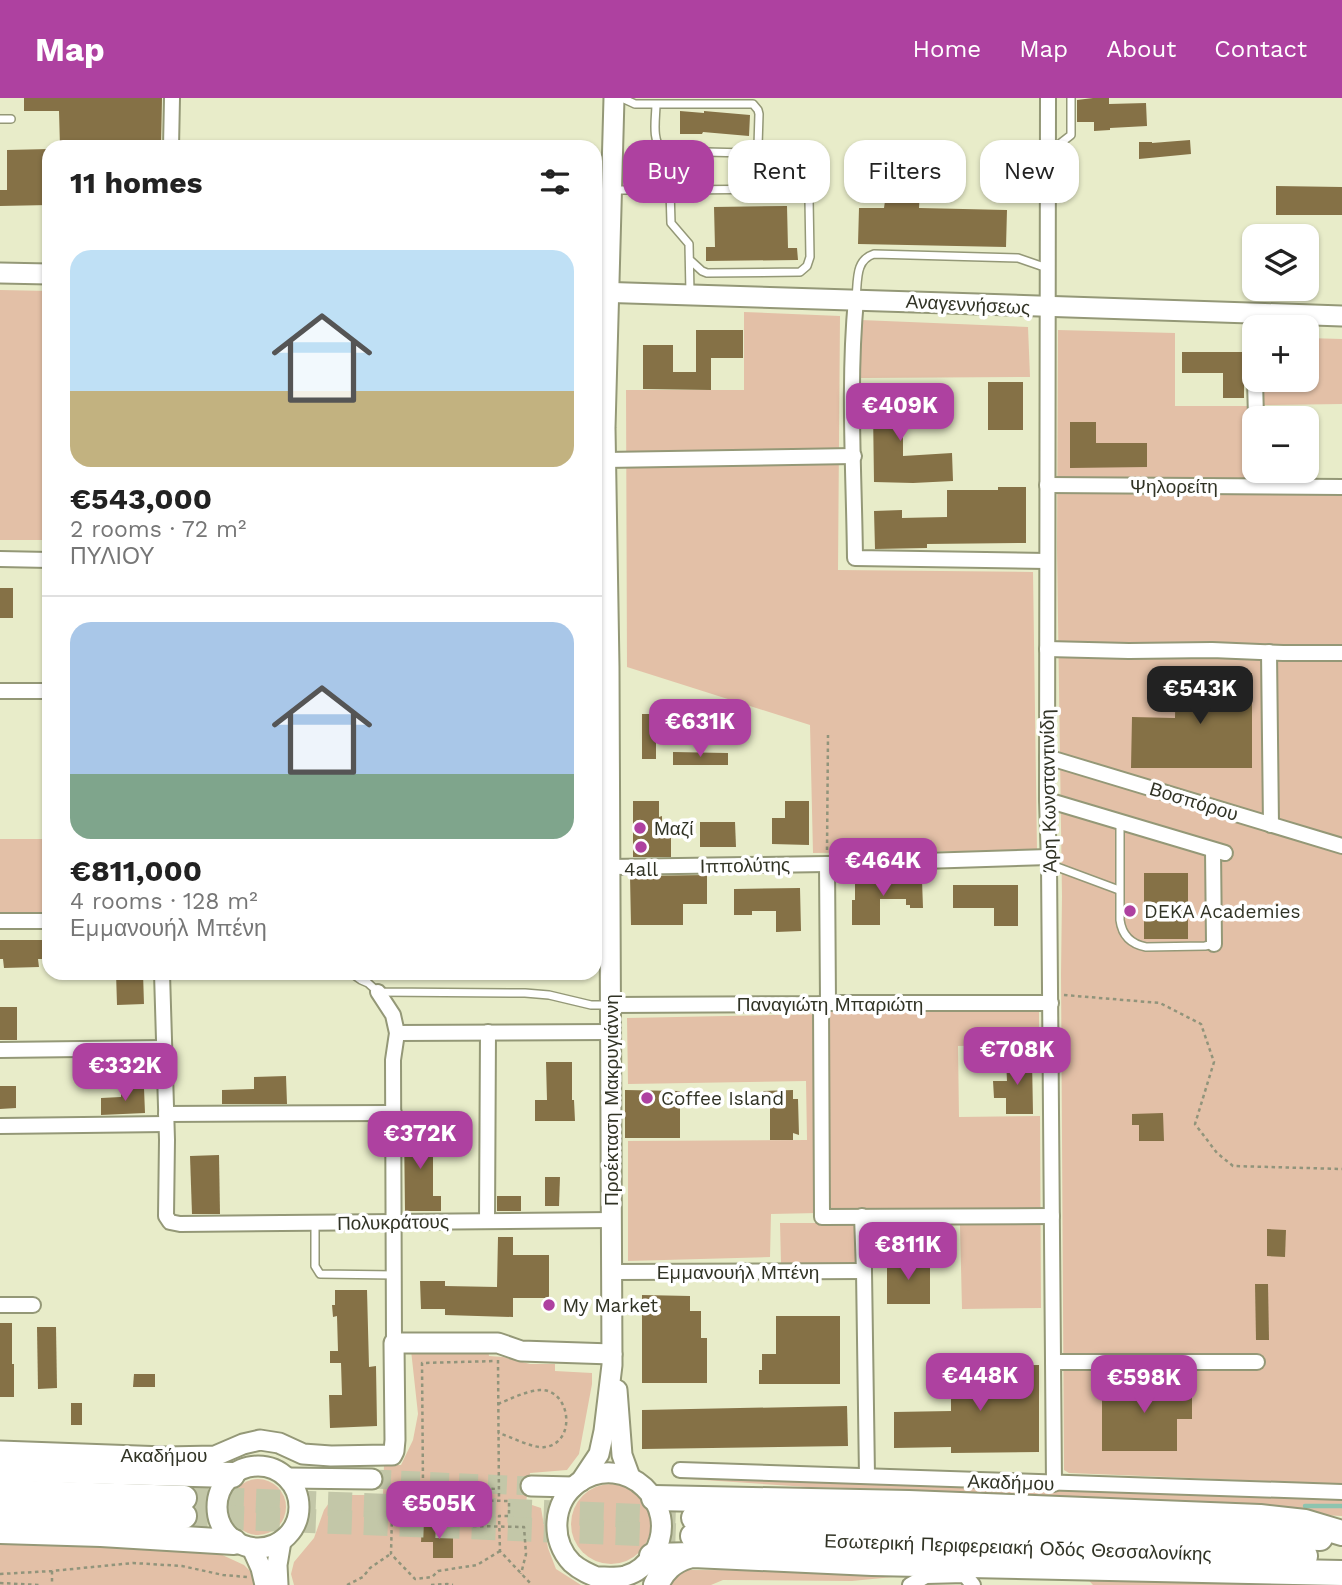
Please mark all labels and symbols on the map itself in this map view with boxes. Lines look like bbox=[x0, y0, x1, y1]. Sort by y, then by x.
street label: Αναγεννήσεως bbox=[905, 290, 1031, 319]
pin: €409K bbox=[851, 384, 949, 443]
street label: Ψηλορείτη bbox=[1130, 475, 1218, 498]
pin: €543K bbox=[1151, 666, 1249, 726]
pin: €631K bbox=[651, 700, 749, 759]
street label: Άρη Κωνσταντινίδη bbox=[1036, 709, 1061, 873]
street label: Βοσπόρου bbox=[1147, 777, 1241, 826]
place label: Μαζί bbox=[654, 817, 694, 840]
marker: Μαζί bbox=[632, 820, 648, 836]
pin: €464K bbox=[834, 838, 932, 898]
marker: 4all bbox=[633, 839, 649, 855]
street label: Ιππολύτης bbox=[700, 853, 790, 878]
place label: 4all bbox=[624, 858, 658, 881]
place label: DEKA Academies bbox=[1144, 900, 1301, 923]
marker: DEKA Academies bbox=[1122, 903, 1138, 919]
street label: Παναγιώτη Μπαριώτη bbox=[737, 993, 923, 1016]
street label: Προέκταση Μακρυγιάννη bbox=[600, 994, 623, 1206]
pin: €708K bbox=[968, 1028, 1066, 1087]
pin: €332K bbox=[76, 1044, 174, 1103]
place label: Coffee Island bbox=[661, 1087, 784, 1110]
marker: Coffee Island bbox=[639, 1090, 655, 1106]
pin: €372K bbox=[371, 1112, 469, 1171]
street label: Πολυκράτους bbox=[337, 1210, 449, 1235]
pin: €811K bbox=[859, 1222, 957, 1282]
street label: Εμμανουήλ Μπένη bbox=[657, 1261, 819, 1284]
place label: Μy Μarket bbox=[563, 1294, 658, 1317]
marker: Μy Μarket bbox=[541, 1297, 557, 1313]
pin: €448K bbox=[931, 1354, 1029, 1413]
pin: €598K bbox=[1095, 1356, 1193, 1415]
street label: Ακαδήμου bbox=[121, 1444, 207, 1467]
street label: Ακαδήμου bbox=[967, 1469, 1055, 1496]
pin: €505K bbox=[390, 1482, 488, 1541]
street label: Εσωτερική Περιφερειακή Οδός Θεσσαλονίκης bbox=[824, 1529, 1212, 1566]

